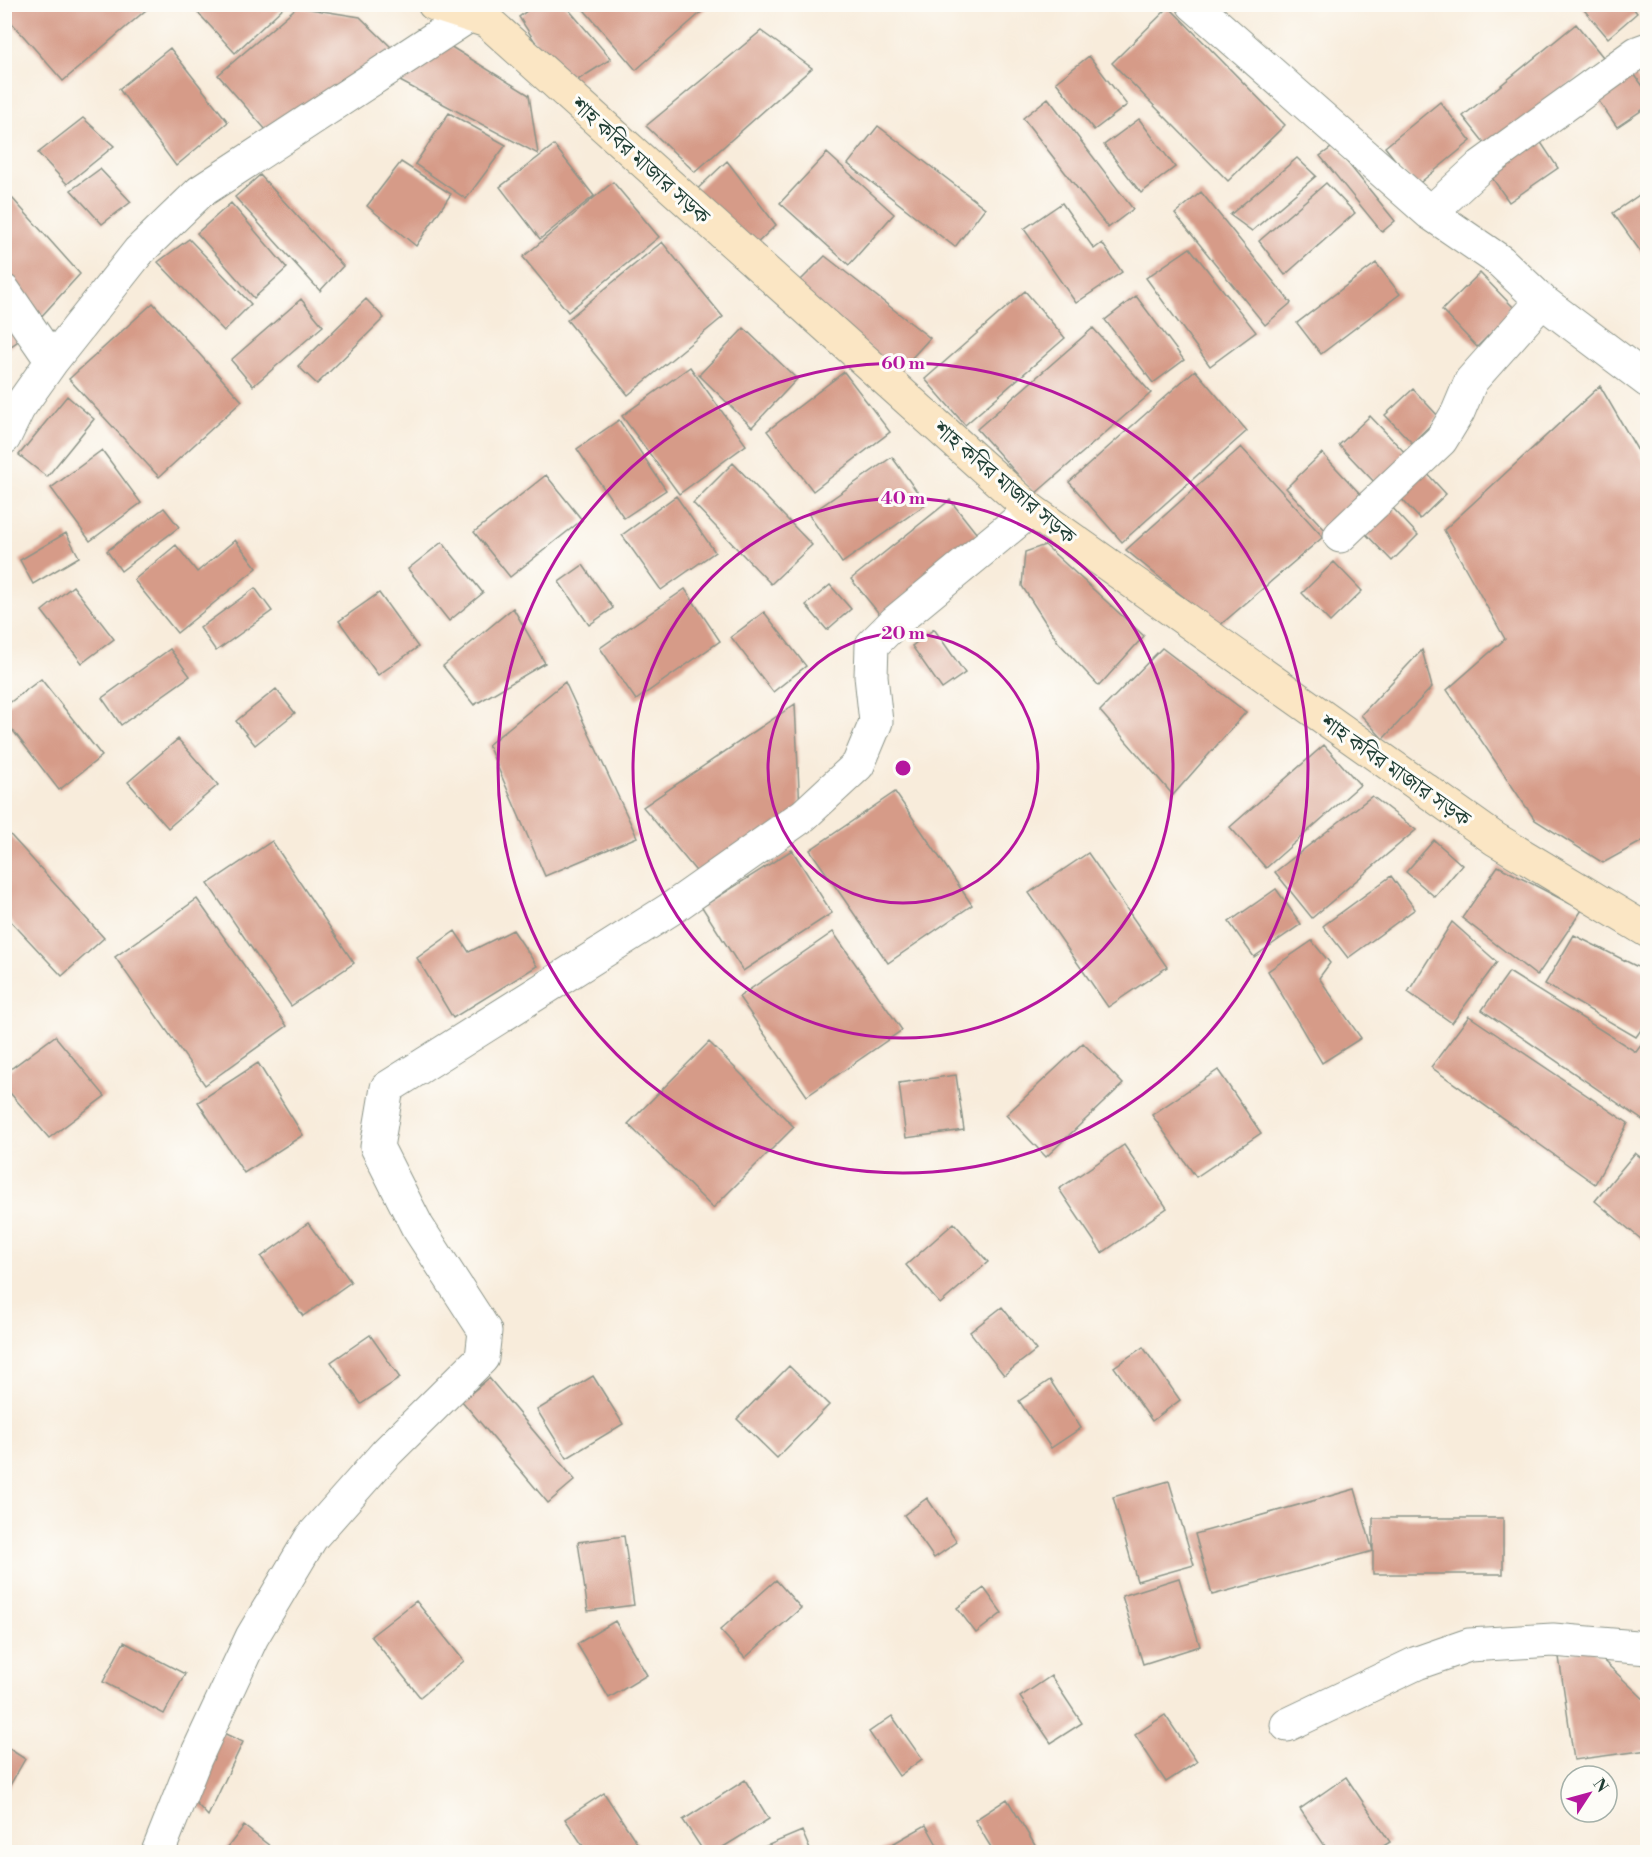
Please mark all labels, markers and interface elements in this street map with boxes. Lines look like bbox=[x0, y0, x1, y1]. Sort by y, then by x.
street label: শাহ কবির মাজার সড়ক bbox=[564, 90, 717, 231]
text: 60 m bbox=[881, 352, 925, 375]
street label: শাহ কবির মাজার সড়ক bbox=[927, 414, 1082, 551]
text: 40 m bbox=[881, 487, 926, 510]
text: 20 m bbox=[881, 622, 925, 645]
street label: শাহ কবির মাজার সড়ক bbox=[1314, 708, 1477, 834]
centre of rings bbox=[893, 758, 913, 778]
north arrow bbox=[1559, 1764, 1619, 1824]
text: N bbox=[1589, 1775, 1612, 1797]

